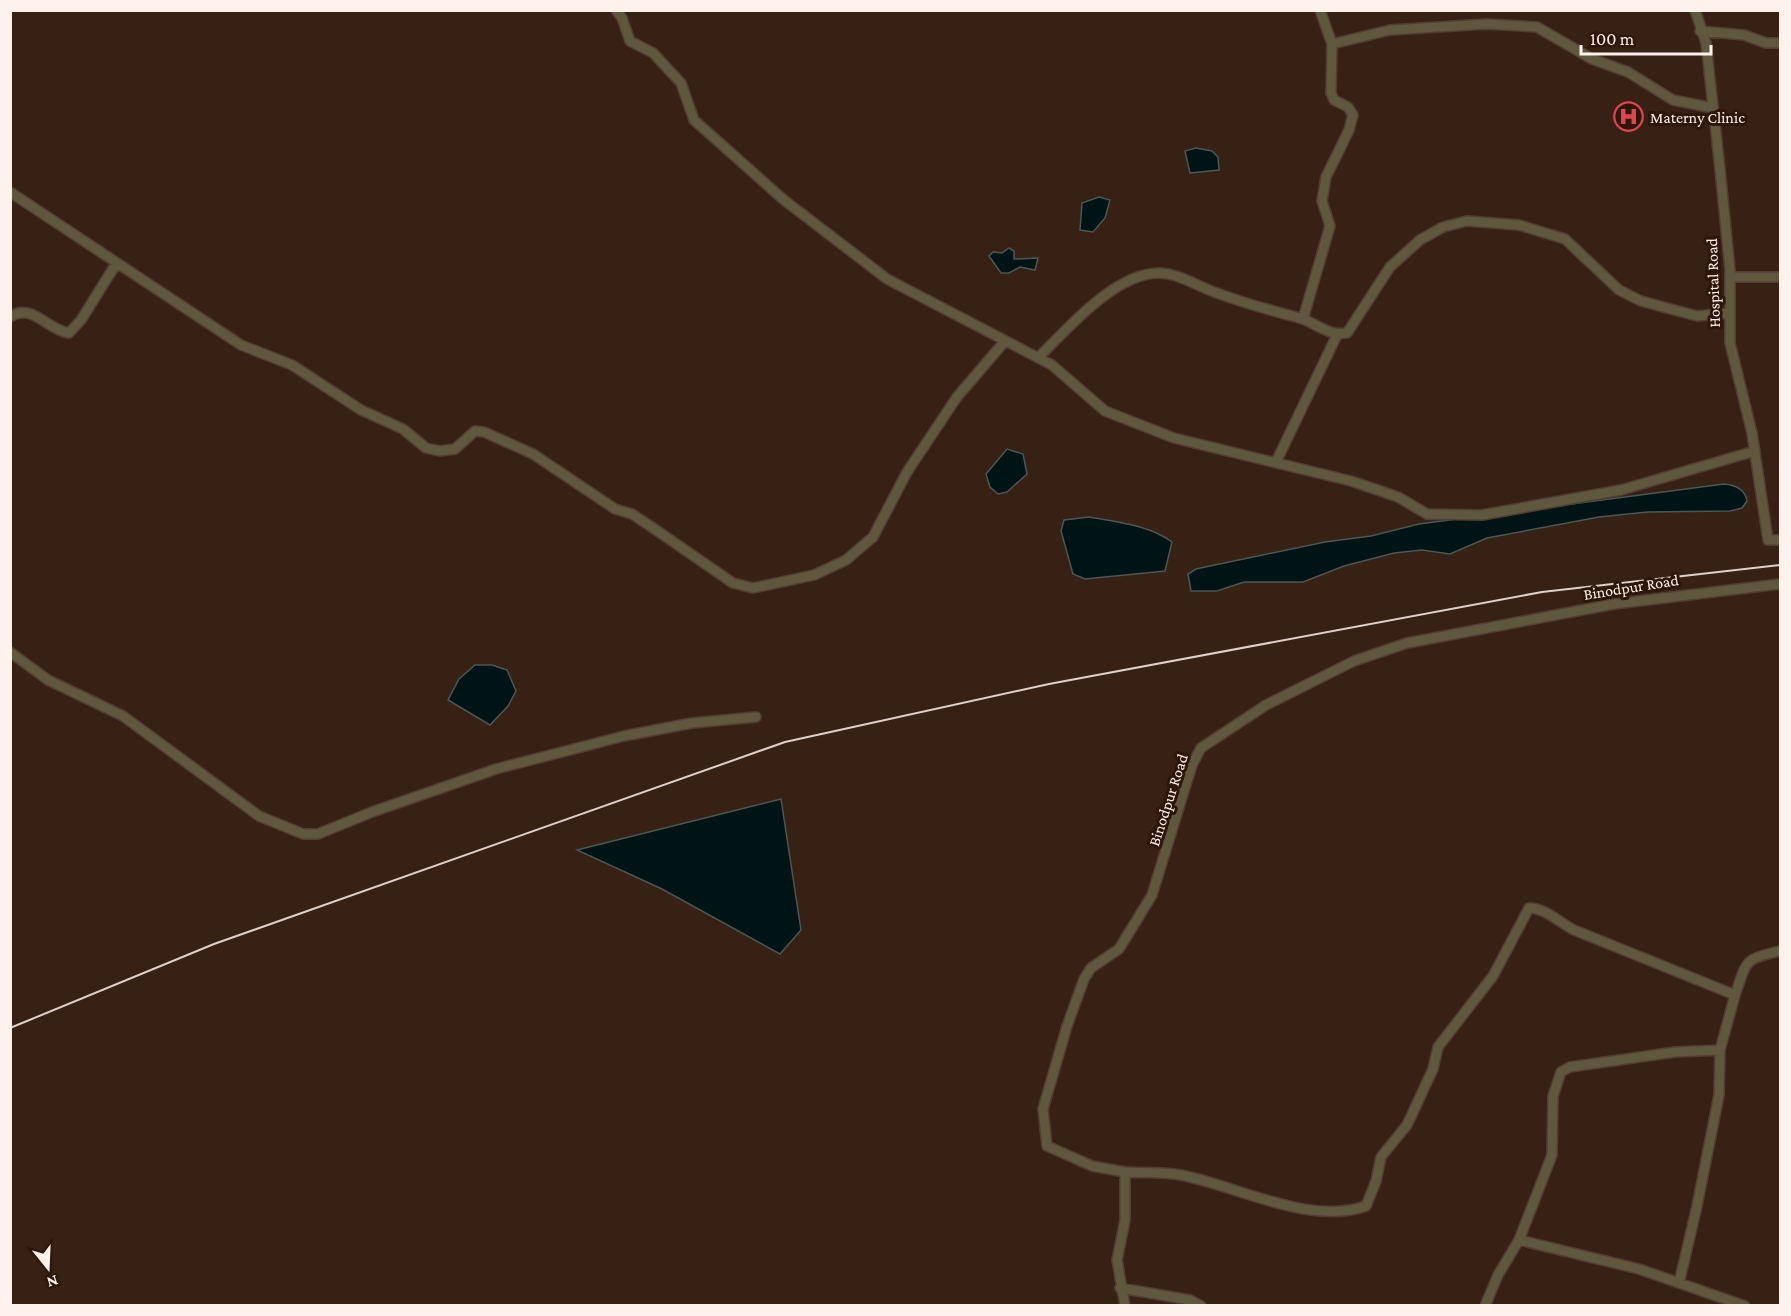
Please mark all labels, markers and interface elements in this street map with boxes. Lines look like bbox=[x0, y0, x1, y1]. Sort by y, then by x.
scale bar bbox=[1581, 18, 1712, 56]
text: 100 m bbox=[1590, 29, 1635, 49]
hospital icon: Materny Clinic bbox=[1613, 101, 1645, 133]
place label: Materny Clinic bbox=[1650, 109, 1745, 127]
street label: Hospital Road bbox=[1703, 237, 1724, 328]
street label: Binodpur Road bbox=[1582, 571, 1680, 604]
street label: Binodpur Road bbox=[1145, 751, 1192, 849]
north arrow bbox=[18, 1238, 78, 1298]
text: N bbox=[45, 1272, 60, 1292]

